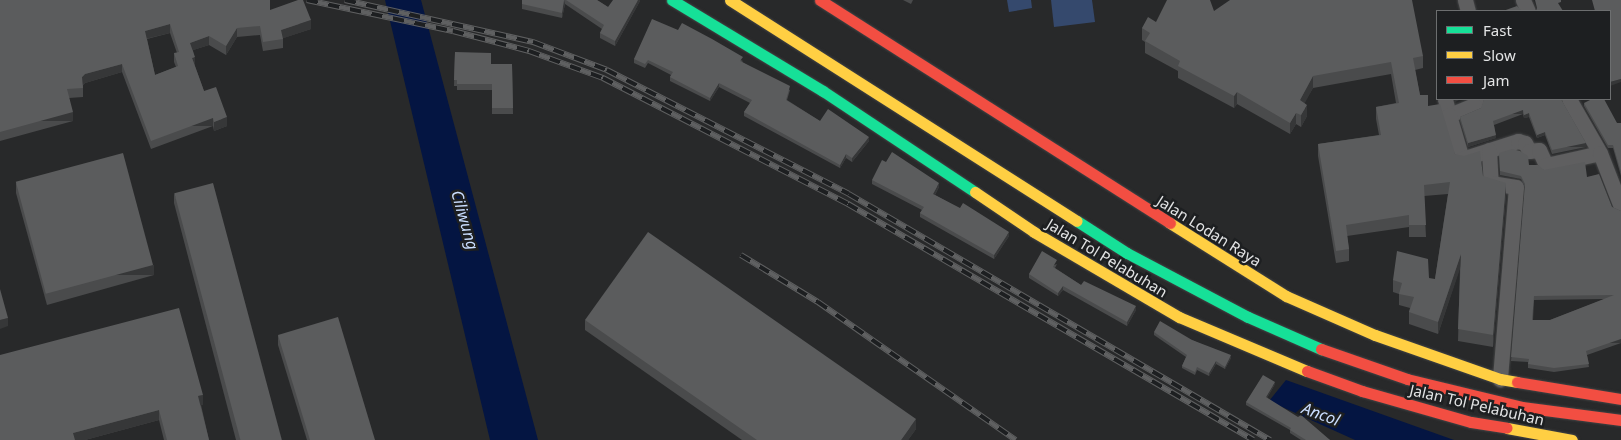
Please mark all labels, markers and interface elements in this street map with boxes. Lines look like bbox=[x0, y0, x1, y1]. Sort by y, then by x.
legend bbox=[1436, 10, 1611, 100]
text: Fast bbox=[1483, 20, 1512, 40]
text: Slow bbox=[1483, 45, 1516, 65]
text: Jam bbox=[1483, 70, 1510, 90]
water label: Ciliwung bbox=[447, 188, 483, 252]
street label: Jalan Lodan Raya bbox=[1154, 192, 1264, 270]
street label: Jalan Tol Pelabuhan bbox=[1043, 215, 1171, 301]
street label: Jalan Tol Pelabuhan bbox=[1408, 381, 1546, 429]
water label: Ancol bbox=[1300, 398, 1342, 430]

